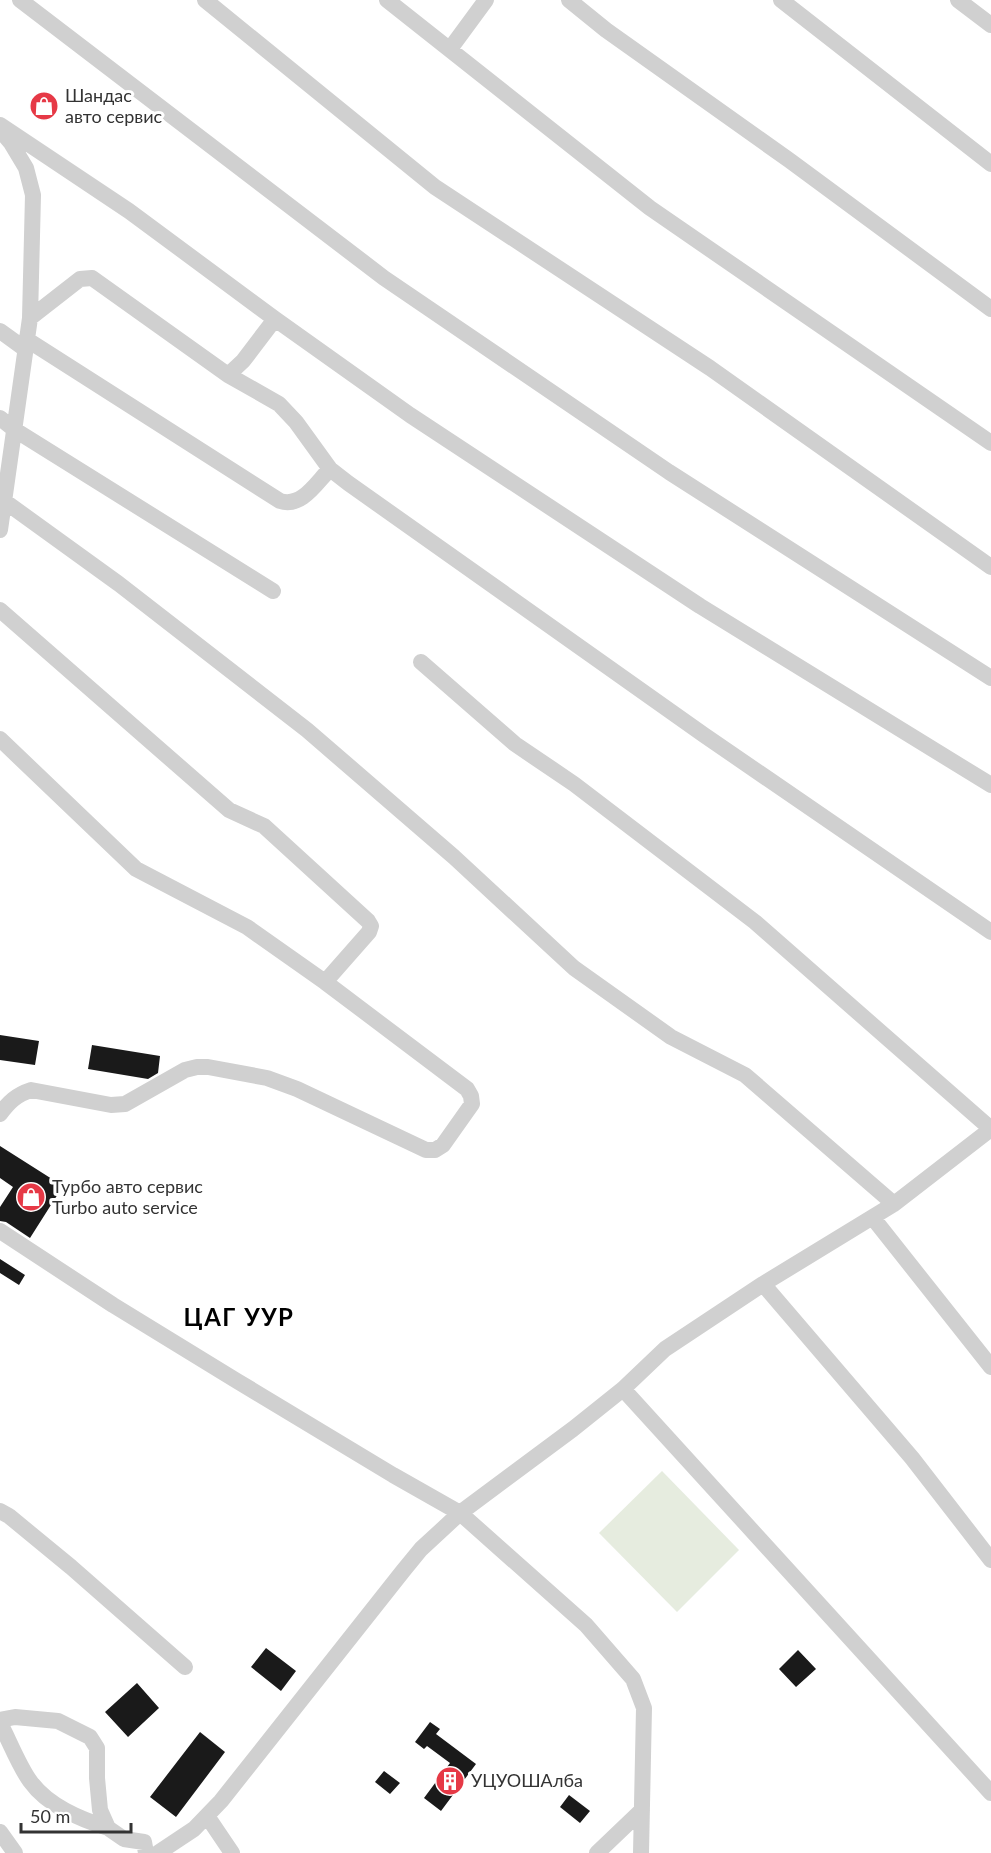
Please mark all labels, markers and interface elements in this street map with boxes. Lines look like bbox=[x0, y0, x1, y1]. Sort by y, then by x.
place label: Шандас авто сервис bbox=[65, 84, 163, 127]
shop icon: Шандас авто сервис bbox=[28, 90, 60, 122]
place label: Турбо авто сервис Turbo auto service bbox=[52, 1175, 203, 1218]
shop icon: Турбо авто сервис Turbo auto service bbox=[15, 1181, 47, 1213]
district label: ЦАГ УУР bbox=[184, 1302, 294, 1331]
building icon: УЦУОШАлба bbox=[434, 1765, 466, 1797]
place label: УЦУОШАлба bbox=[471, 1769, 583, 1791]
scale bar bbox=[21, 1796, 130, 1834]
text: 50 m bbox=[30, 1805, 70, 1827]

